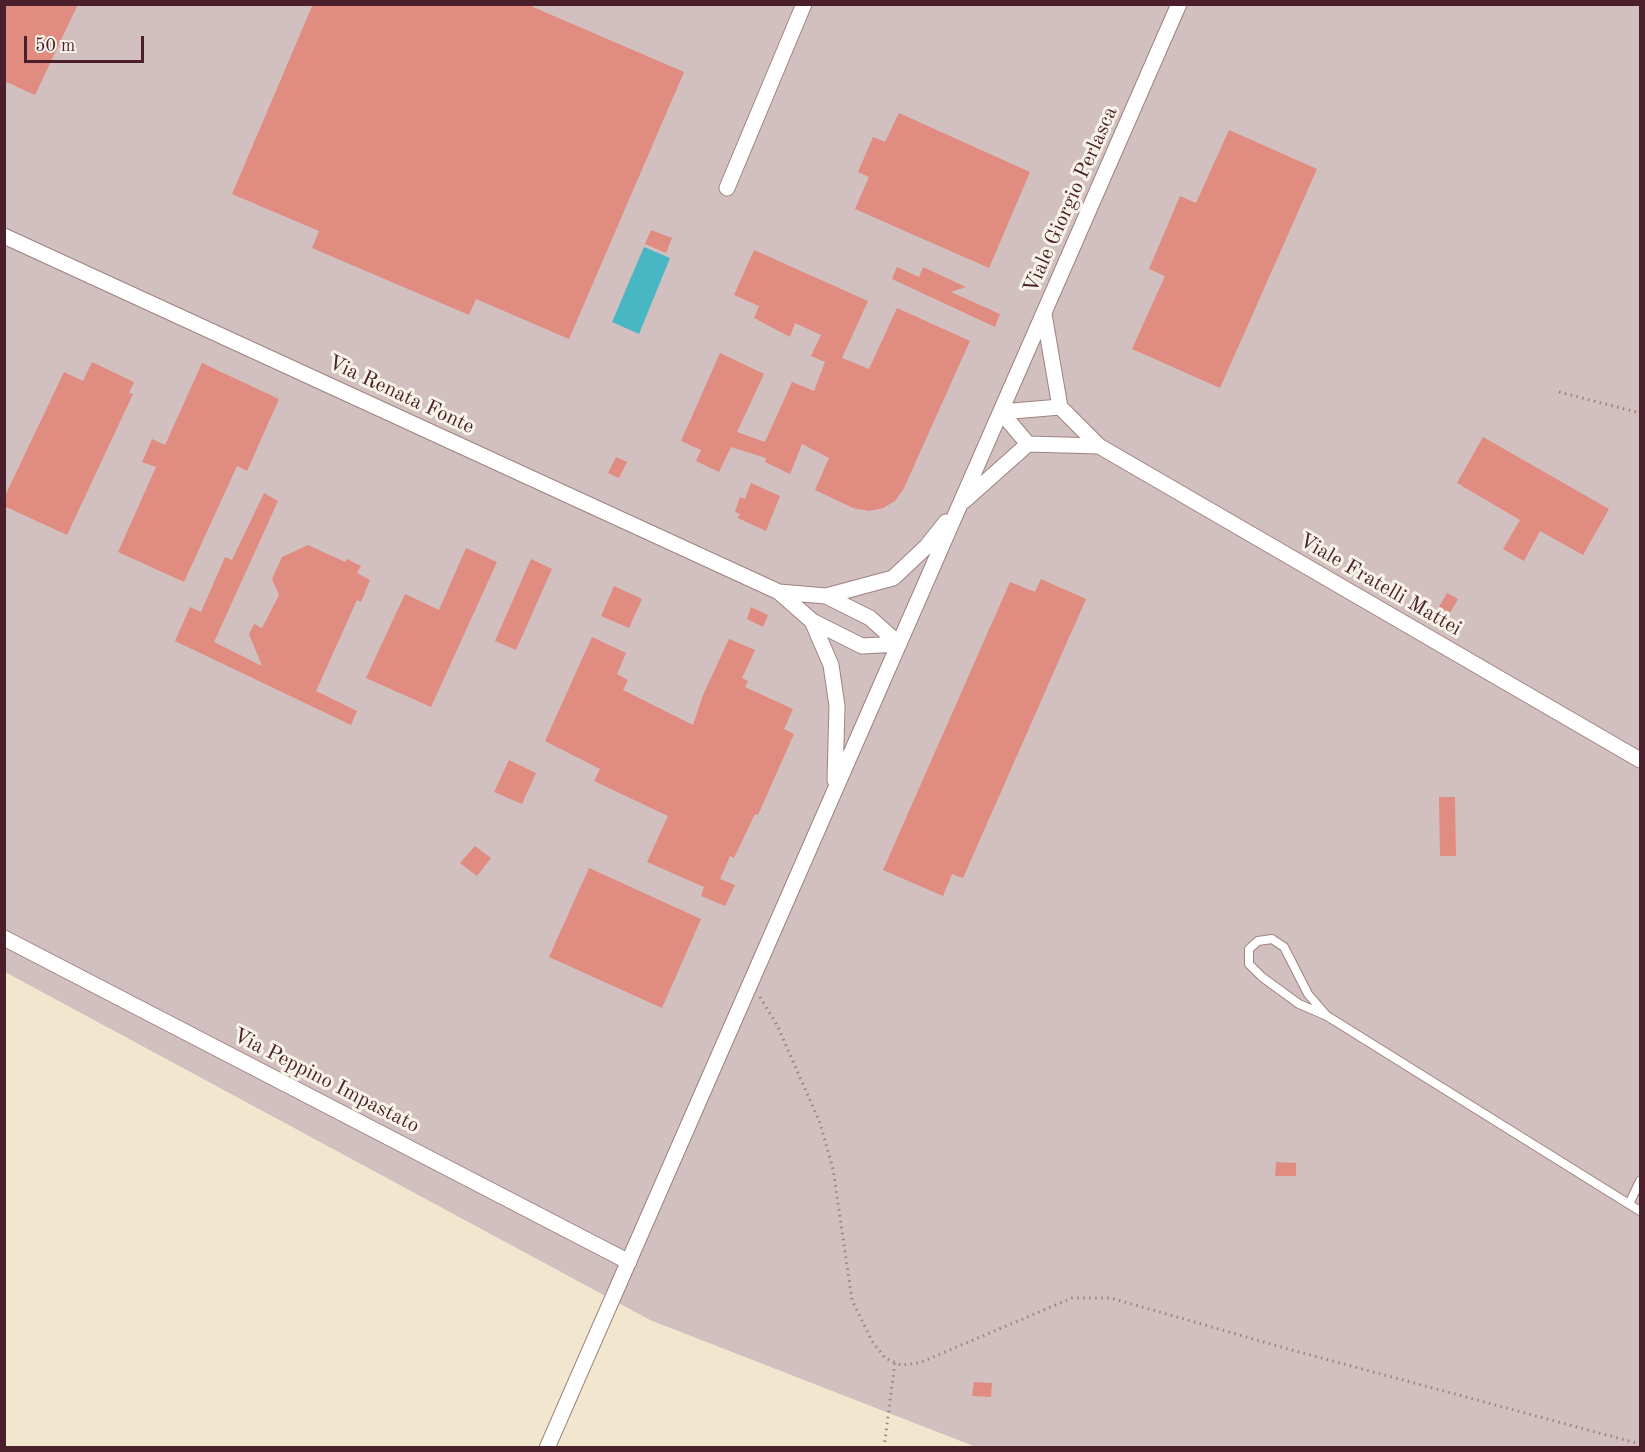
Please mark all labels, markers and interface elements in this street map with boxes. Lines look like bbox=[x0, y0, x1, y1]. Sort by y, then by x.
scale bar bbox=[27, 24, 147, 62]
text: 50 m bbox=[35, 37, 75, 55]
street label: Viale Giorgio Perlasca bbox=[1018, 103, 1124, 297]
street label: Via Renata Fonte bbox=[324, 350, 478, 440]
street label: Viale Fratelli Mattei bbox=[1294, 528, 1466, 642]
street label: Via Peppino Impastato bbox=[229, 1023, 423, 1139]

